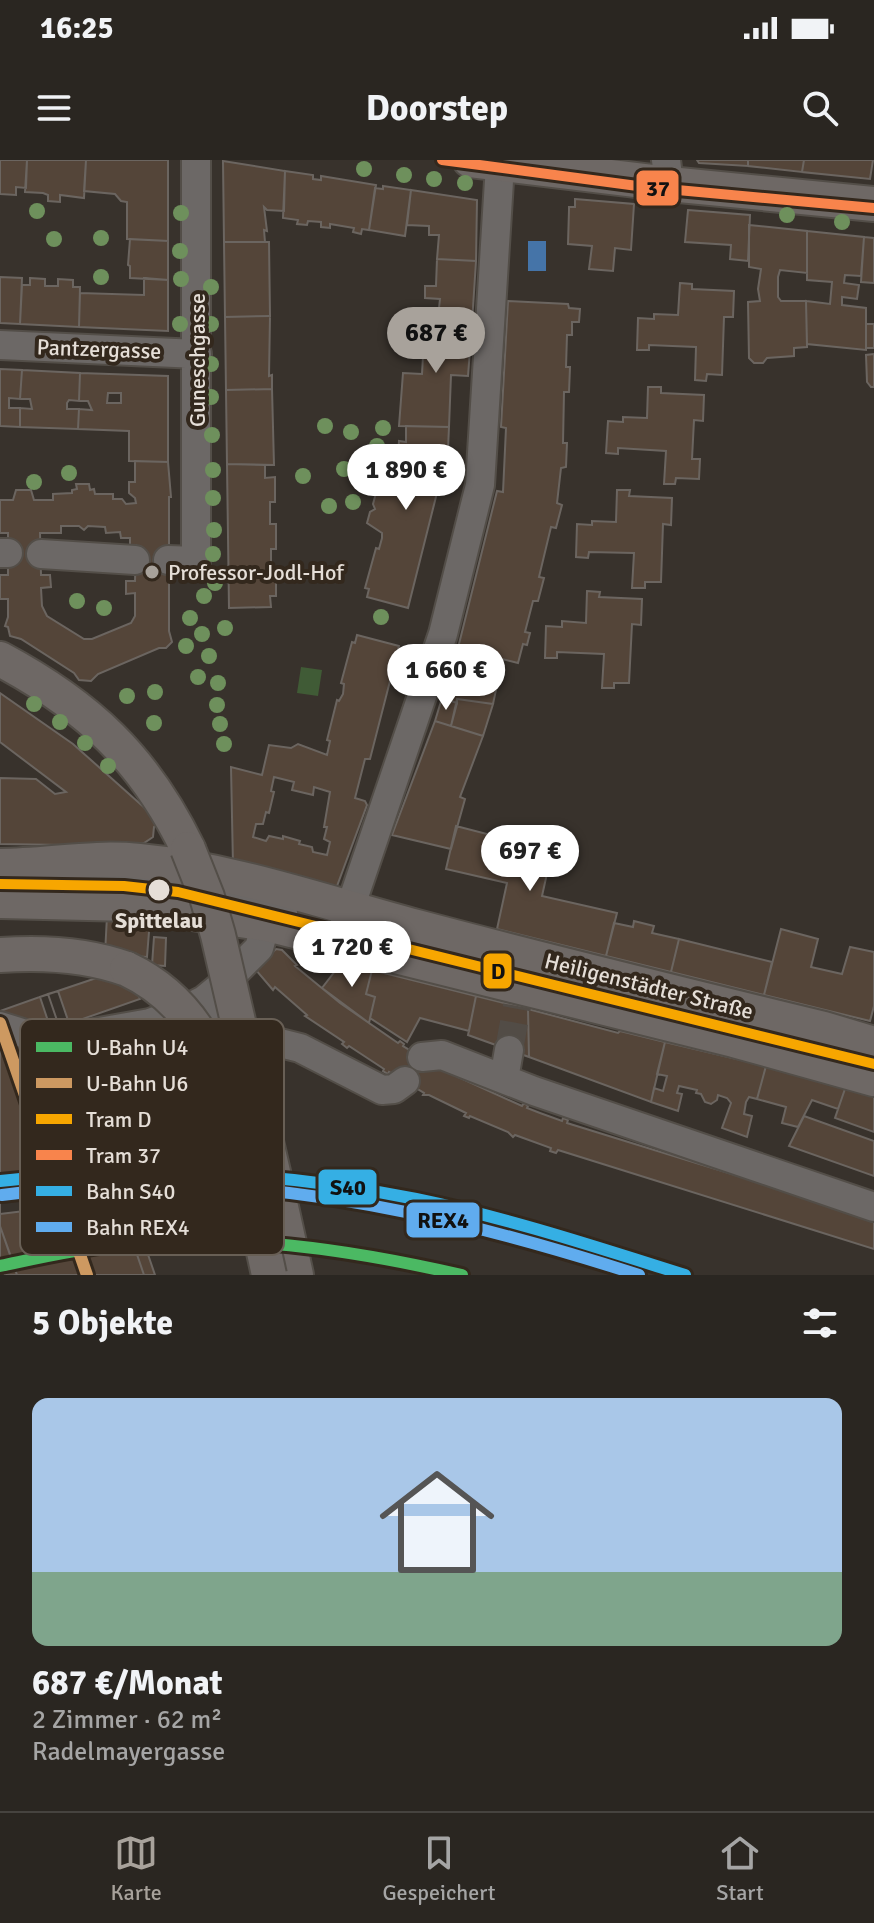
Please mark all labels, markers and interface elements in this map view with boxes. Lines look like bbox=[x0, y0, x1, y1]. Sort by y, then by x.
text: 16:25 bbox=[40, 10, 114, 47]
icon: menu bbox=[32, 86, 76, 130]
text: Doorstep bbox=[366, 86, 508, 131]
icon: search bbox=[798, 86, 842, 130]
line badge: 37 bbox=[635, 169, 680, 207]
text: 37 bbox=[646, 175, 670, 202]
street label: Guneschgasse bbox=[184, 293, 211, 427]
pin: 687 € bbox=[380, 307, 492, 375]
text: 687 € bbox=[405, 317, 467, 349]
street label: Pantzergasse bbox=[36, 333, 162, 365]
pin: 1 890 € bbox=[332, 444, 480, 512]
text: 1 890 € bbox=[365, 454, 447, 486]
place label: Professor-Jodl-Hof bbox=[168, 559, 345, 586]
marker: Professor-Jodl-Hof bbox=[143, 563, 161, 581]
pin: 1 660 € bbox=[372, 644, 520, 712]
text: 1 660 € bbox=[405, 654, 487, 686]
pin: 697 € bbox=[474, 825, 586, 893]
text: 697 € bbox=[499, 835, 561, 867]
marker: Spittelau bbox=[146, 877, 172, 903]
place label: Spittelau bbox=[115, 907, 203, 934]
pin: 1 720 € bbox=[278, 921, 426, 989]
text: 1 720 € bbox=[311, 931, 393, 963]
street label: Heiligenstädter Straße bbox=[542, 947, 756, 1025]
line badge: D bbox=[482, 952, 513, 990]
text: D bbox=[491, 958, 505, 985]
legend bbox=[20, 1019, 284, 1255]
text: U-Bahn U4 bbox=[86, 1034, 188, 1061]
text: U-Bahn U6 bbox=[86, 1070, 188, 1097]
text: Tram D bbox=[86, 1106, 151, 1133]
text: Tram 37 bbox=[86, 1142, 161, 1169]
line badge: S40 bbox=[317, 1168, 378, 1206]
text: S40 bbox=[330, 1174, 366, 1201]
text: Bahn S40 bbox=[86, 1178, 175, 1205]
line badge: REX4 bbox=[405, 1201, 481, 1239]
text: REX4 bbox=[417, 1207, 469, 1234]
text: Bahn REX4 bbox=[86, 1214, 190, 1241]
icon: filters bbox=[798, 1301, 842, 1345]
text: 5 Objekte bbox=[32, 1302, 173, 1344]
icon: home bbox=[365, 1450, 509, 1594]
text: 687 €/Monat bbox=[32, 1662, 222, 1704]
text: 2 Zimmer · 62 m² bbox=[32, 1704, 222, 1736]
text: Radelmayergasse bbox=[32, 1736, 225, 1768]
tab: Karte bbox=[110, 1831, 162, 1906]
tab: Gespeichert bbox=[382, 1831, 496, 1906]
tab: Start bbox=[716, 1831, 764, 1906]

